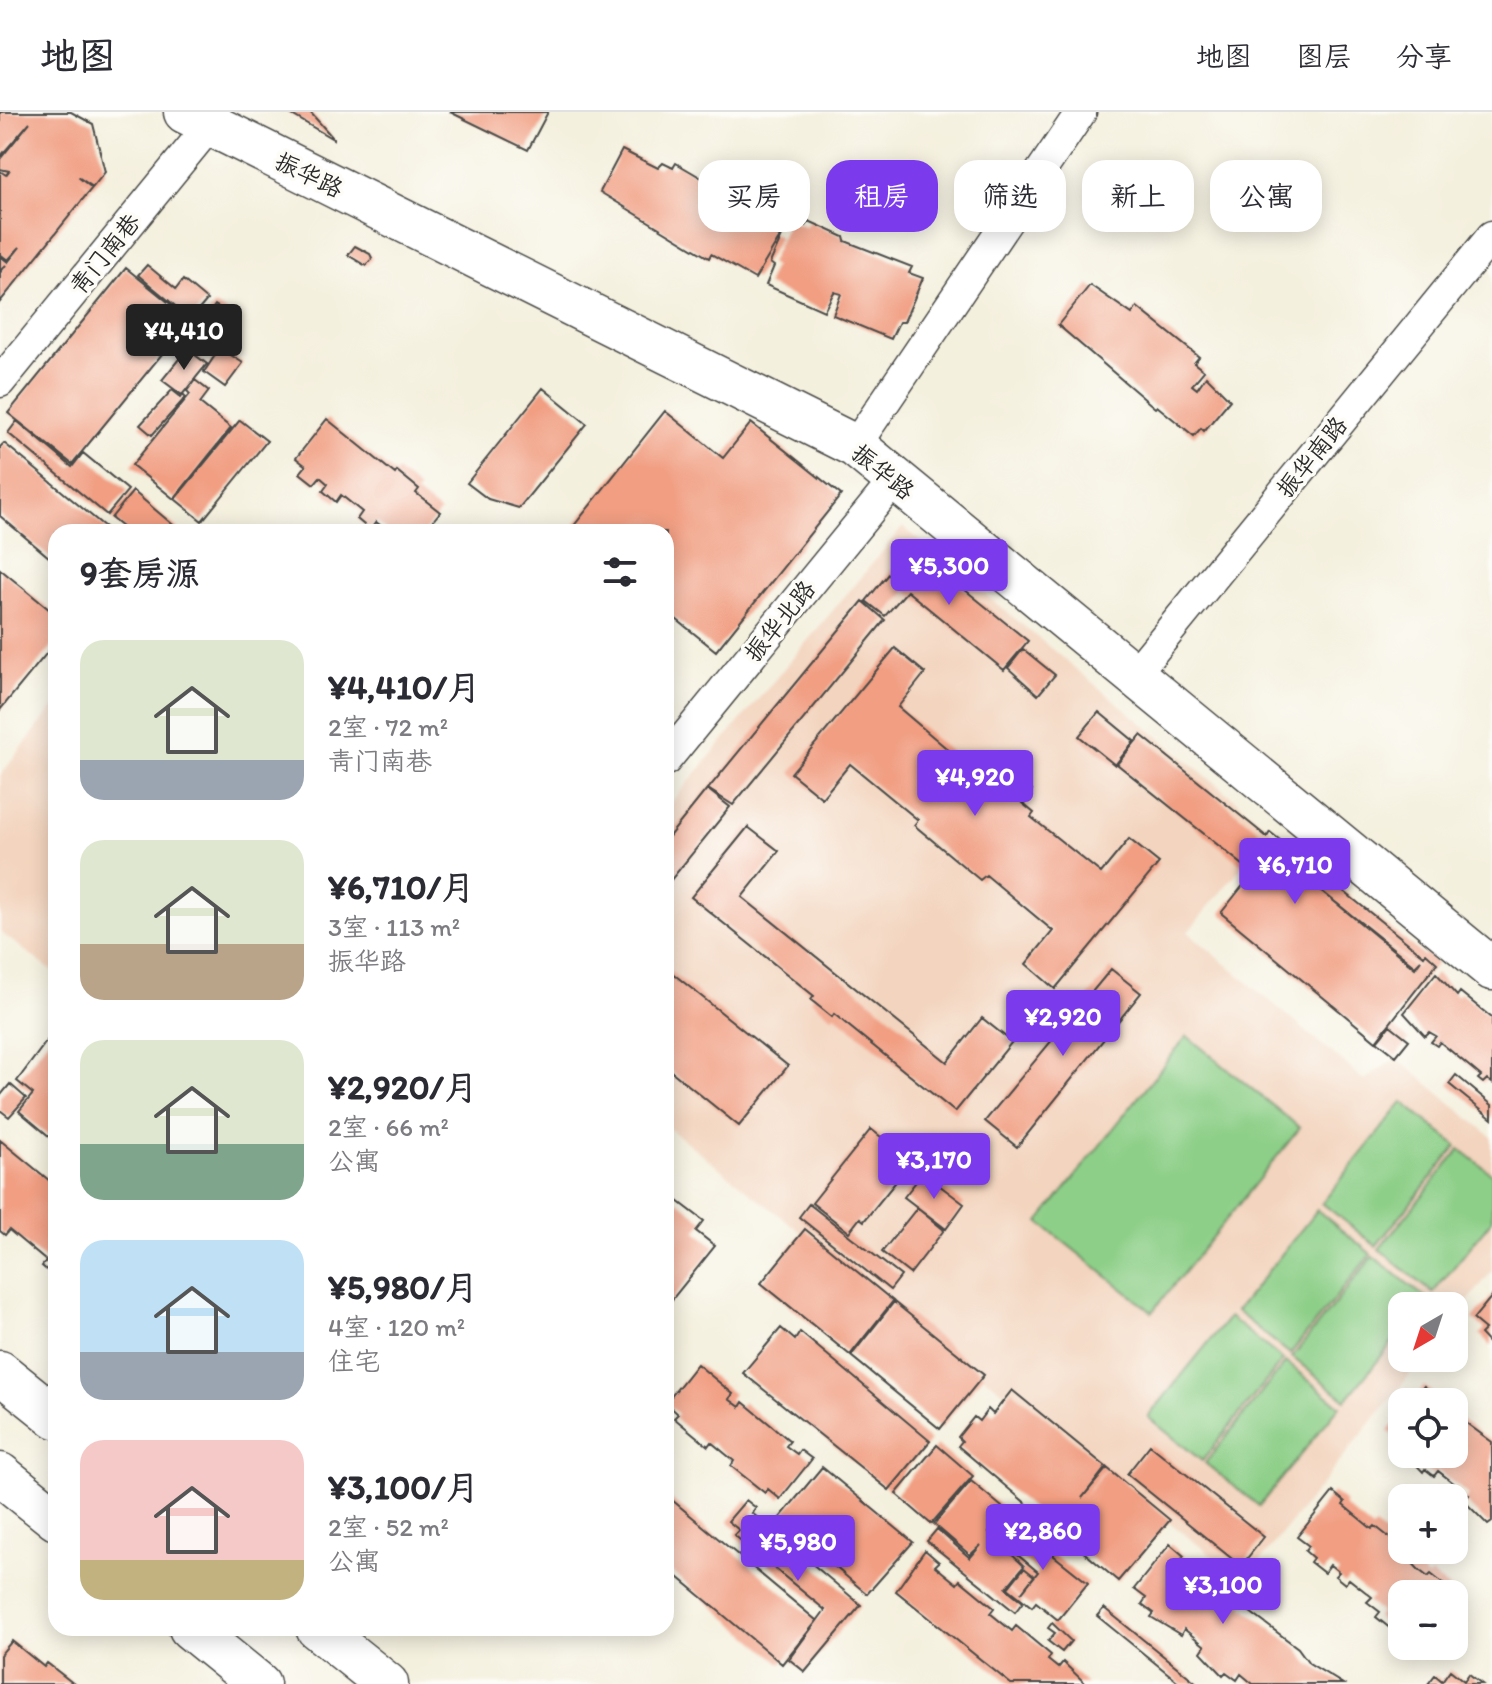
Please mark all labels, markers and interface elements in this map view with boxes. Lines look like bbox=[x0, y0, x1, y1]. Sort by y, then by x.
text: 地图 bbox=[40, 33, 116, 79]
text: 地图 bbox=[1196, 39, 1252, 73]
text: 图层 bbox=[1296, 39, 1352, 73]
text: 分享 bbox=[1396, 39, 1452, 73]
street label: 振华路 bbox=[271, 146, 348, 203]
chip: 买房 bbox=[698, 160, 810, 232]
chip: 租房 bbox=[826, 160, 938, 232]
chip: 筛选 bbox=[954, 160, 1066, 232]
chip: 新上 bbox=[1082, 160, 1194, 232]
chip: 公寓 bbox=[1210, 160, 1322, 232]
street label: 青门南巷 bbox=[63, 207, 146, 300]
pin: ¥4,410 bbox=[119, 304, 249, 372]
text: ¥4,410 bbox=[144, 314, 224, 346]
street label: 振华南路 bbox=[1270, 410, 1353, 503]
street label: 振华路 bbox=[846, 438, 920, 506]
pin: ¥5,300 bbox=[884, 539, 1014, 607]
text: ¥5,300 bbox=[909, 549, 989, 581]
icon: filters bbox=[598, 550, 642, 594]
text: 9套房源 bbox=[80, 553, 200, 594]
street label: 振华北路 bbox=[738, 574, 821, 667]
text: ¥4,410/月 bbox=[328, 667, 481, 708]
icon: home bbox=[144, 672, 240, 768]
text: 2室 · 72 m² bbox=[328, 711, 448, 743]
text: 青门南巷 bbox=[328, 745, 432, 777]
pin: ¥4,920 bbox=[910, 750, 1040, 818]
text: ¥4,920 bbox=[935, 760, 1015, 792]
pin: ¥6,710 bbox=[1230, 838, 1360, 906]
text: ¥6,710 bbox=[1257, 848, 1333, 880]
text: ¥6,710/月 bbox=[328, 867, 475, 908]
icon: home bbox=[144, 872, 240, 968]
text: 3室 · 113 m² bbox=[328, 911, 460, 943]
text: 振华路 bbox=[328, 945, 406, 977]
pin: ¥2,920 bbox=[998, 990, 1128, 1058]
text: ¥2,920 bbox=[1024, 1000, 1102, 1032]
text: ¥2,920/月 bbox=[328, 1067, 478, 1108]
icon: home bbox=[144, 1072, 240, 1168]
text: 2室 · 66 m² bbox=[328, 1111, 449, 1143]
pin: ¥3,170 bbox=[869, 1133, 999, 1201]
text: ¥3,170 bbox=[896, 1143, 972, 1175]
text: 公寓 bbox=[328, 1145, 380, 1177]
text: ¥5,980/月 bbox=[328, 1267, 479, 1308]
icon: home bbox=[144, 1272, 240, 1368]
north arrow bbox=[1388, 1292, 1468, 1372]
map controls bbox=[1388, 1292, 1468, 1660]
text: 4室 · 120 m² bbox=[328, 1311, 465, 1343]
text: 住宅 bbox=[328, 1345, 380, 1377]
button: locate bbox=[1388, 1388, 1468, 1468]
text: ¥3,100/月 bbox=[328, 1467, 480, 1508]
icon: home bbox=[144, 1472, 240, 1568]
button: + bbox=[1388, 1484, 1468, 1564]
pin: ¥2,860 bbox=[978, 1504, 1108, 1572]
text: 2室 · 52 m² bbox=[328, 1511, 449, 1543]
text: ¥2,860 bbox=[1004, 1514, 1082, 1546]
pin: ¥5,980 bbox=[733, 1515, 863, 1583]
text: ¥5,980 bbox=[759, 1525, 837, 1557]
text: 公寓 bbox=[328, 1545, 380, 1577]
pin: ¥3,100 bbox=[1158, 1558, 1288, 1626]
text: ¥3,100 bbox=[1184, 1568, 1263, 1600]
button: − bbox=[1388, 1580, 1468, 1660]

